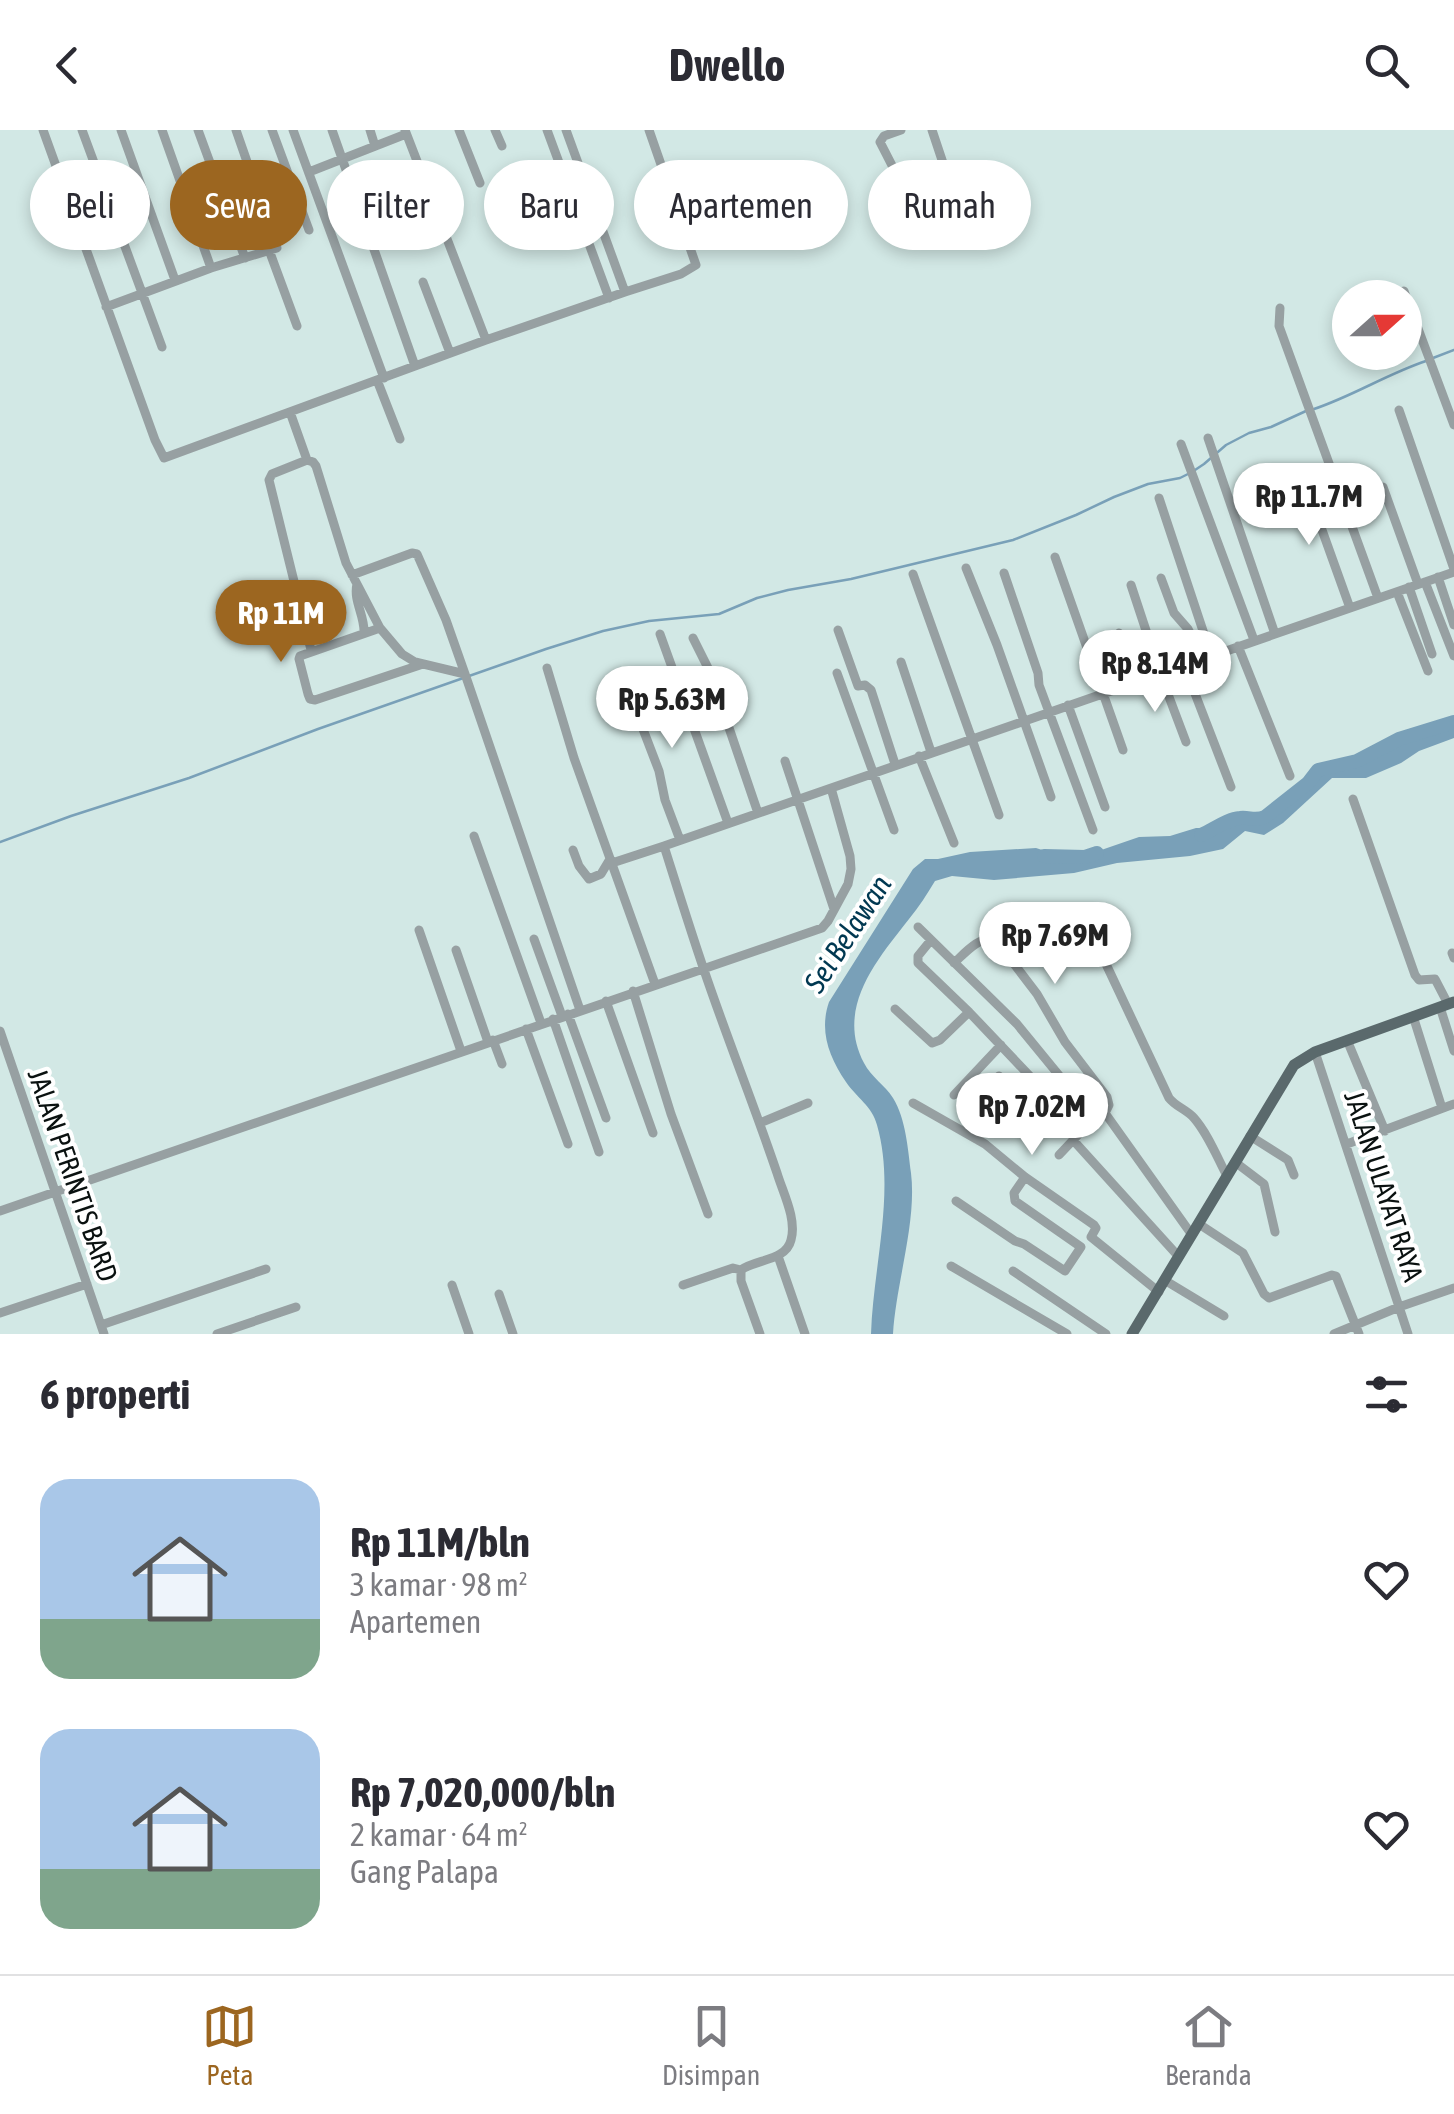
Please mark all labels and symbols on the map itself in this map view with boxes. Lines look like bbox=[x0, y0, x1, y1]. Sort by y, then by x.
north arrow bbox=[1332, 280, 1422, 370]
pin: Rp 11.7M bbox=[1206, 463, 1412, 548]
pin: Rp 11M bbox=[200, 580, 362, 665]
pin: Rp 8.14M bbox=[1052, 630, 1258, 715]
pin: Rp 5.63M bbox=[569, 666, 775, 751]
water label: Sei Belawan bbox=[796, 869, 898, 999]
pin: Rp 7.69M bbox=[952, 902, 1158, 987]
street label: JALAN PERINTIS BARD bbox=[22, 1065, 124, 1285]
pin: Rp 7.02M bbox=[929, 1073, 1135, 1158]
street label: JALAN ULAYAT RAYA bbox=[1338, 1087, 1430, 1285]

